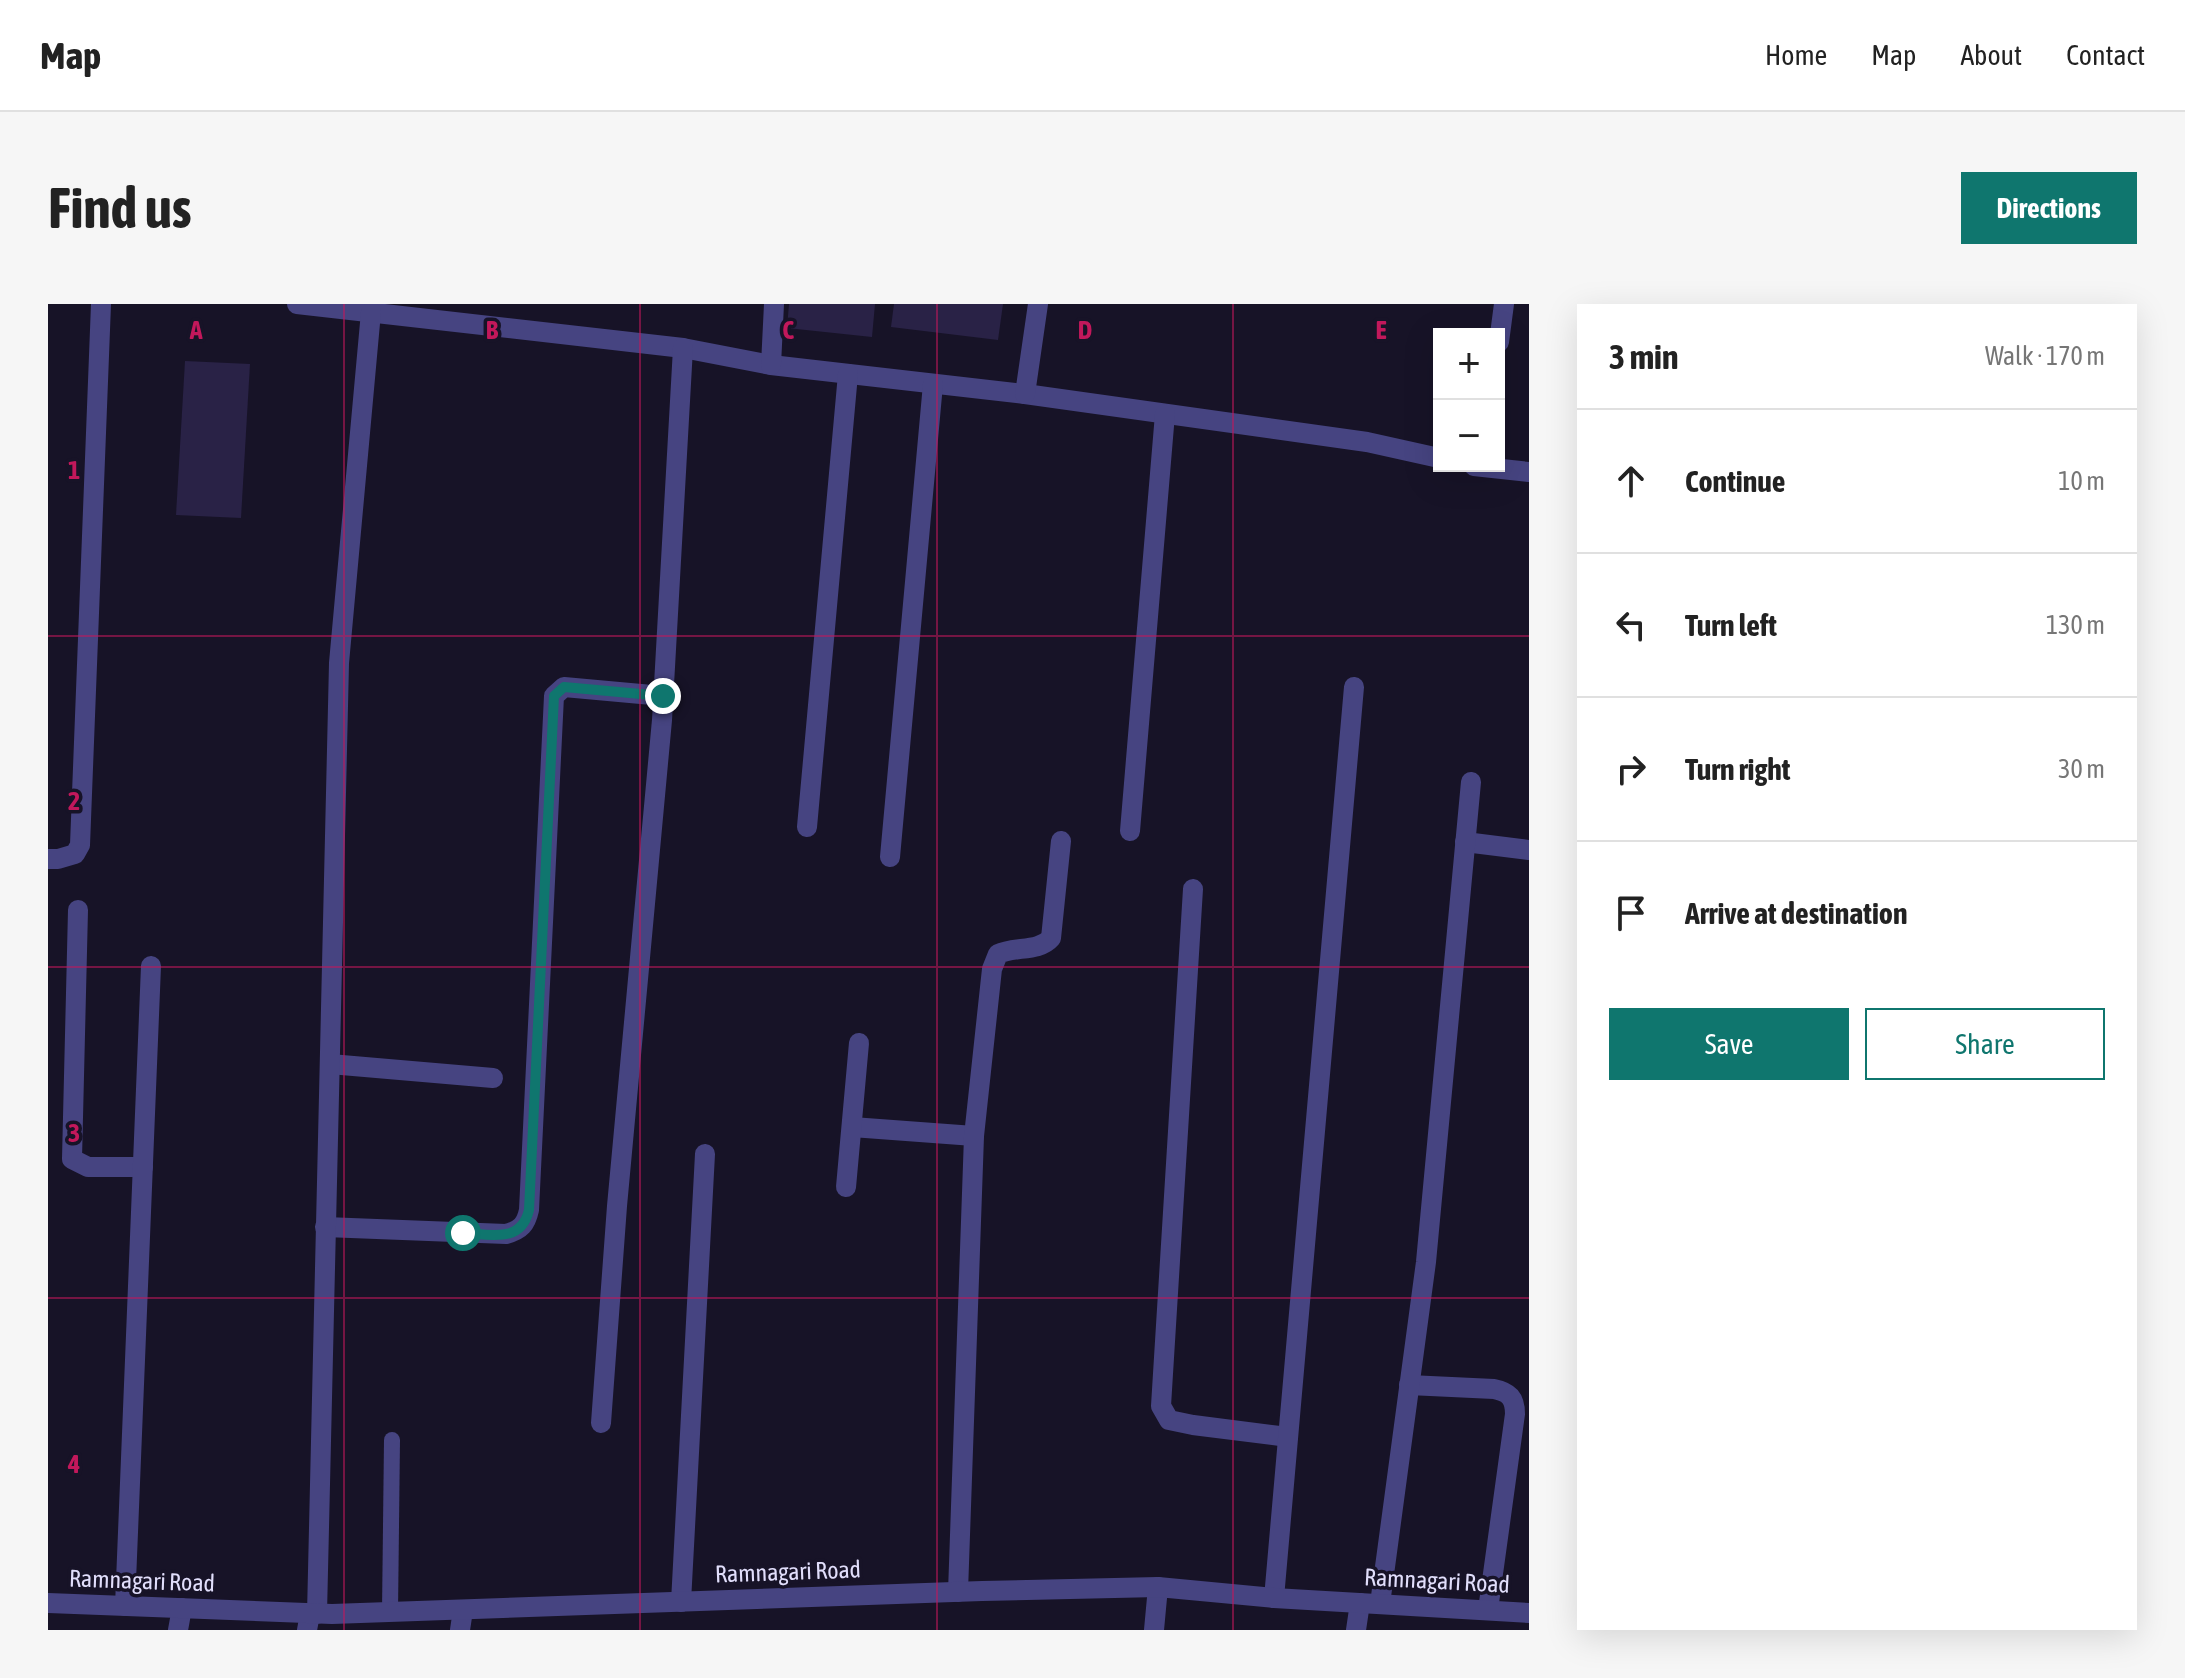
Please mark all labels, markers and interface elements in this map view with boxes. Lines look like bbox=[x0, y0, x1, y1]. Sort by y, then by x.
text: Map bbox=[40, 34, 101, 77]
text: Home bbox=[1765, 39, 1827, 71]
text: Map bbox=[1871, 39, 1916, 71]
text: About bbox=[1960, 39, 2022, 71]
text: Contact bbox=[2066, 39, 2145, 71]
button: Directions bbox=[1961, 172, 2137, 244]
text: Find us bbox=[48, 176, 192, 240]
text: A bbox=[189, 315, 203, 345]
text: B bbox=[486, 315, 499, 345]
text: C bbox=[782, 315, 794, 345]
text: D bbox=[1078, 315, 1092, 345]
text: E bbox=[1375, 315, 1387, 345]
map controls bbox=[1433, 328, 1505, 472]
button: + bbox=[1433, 328, 1505, 400]
text: 3 min bbox=[1609, 337, 1678, 376]
text: Walk · 170 m bbox=[1985, 341, 2105, 371]
button: − bbox=[1433, 400, 1505, 472]
text: 1 bbox=[68, 455, 80, 485]
icon: ahead bbox=[1609, 459, 1653, 503]
text: Continue bbox=[1685, 464, 1785, 498]
text: 10 m bbox=[2058, 466, 2105, 496]
icon: left bbox=[1609, 603, 1653, 647]
text: Turn left bbox=[1685, 608, 1777, 642]
text: 130 m bbox=[2046, 610, 2105, 640]
route end bbox=[645, 678, 681, 714]
icon: right bbox=[1609, 747, 1653, 791]
text: Turn right bbox=[1685, 752, 1791, 786]
text: 30 m bbox=[2058, 754, 2105, 784]
text: 2 bbox=[68, 786, 80, 816]
icon: arrive bbox=[1609, 891, 1653, 935]
text: Arrive at destination bbox=[1685, 896, 1907, 930]
button: Save bbox=[1609, 1008, 1849, 1080]
button: Share bbox=[1865, 1008, 2105, 1080]
text: 3 bbox=[68, 1118, 80, 1148]
route start bbox=[445, 1215, 481, 1251]
text: 4 bbox=[67, 1449, 80, 1479]
street label: Ramnagari Road bbox=[715, 1555, 861, 1588]
street label: Ramnagari Road bbox=[1363, 1563, 1511, 1598]
street label: Ramnagari Road bbox=[69, 1564, 215, 1597]

